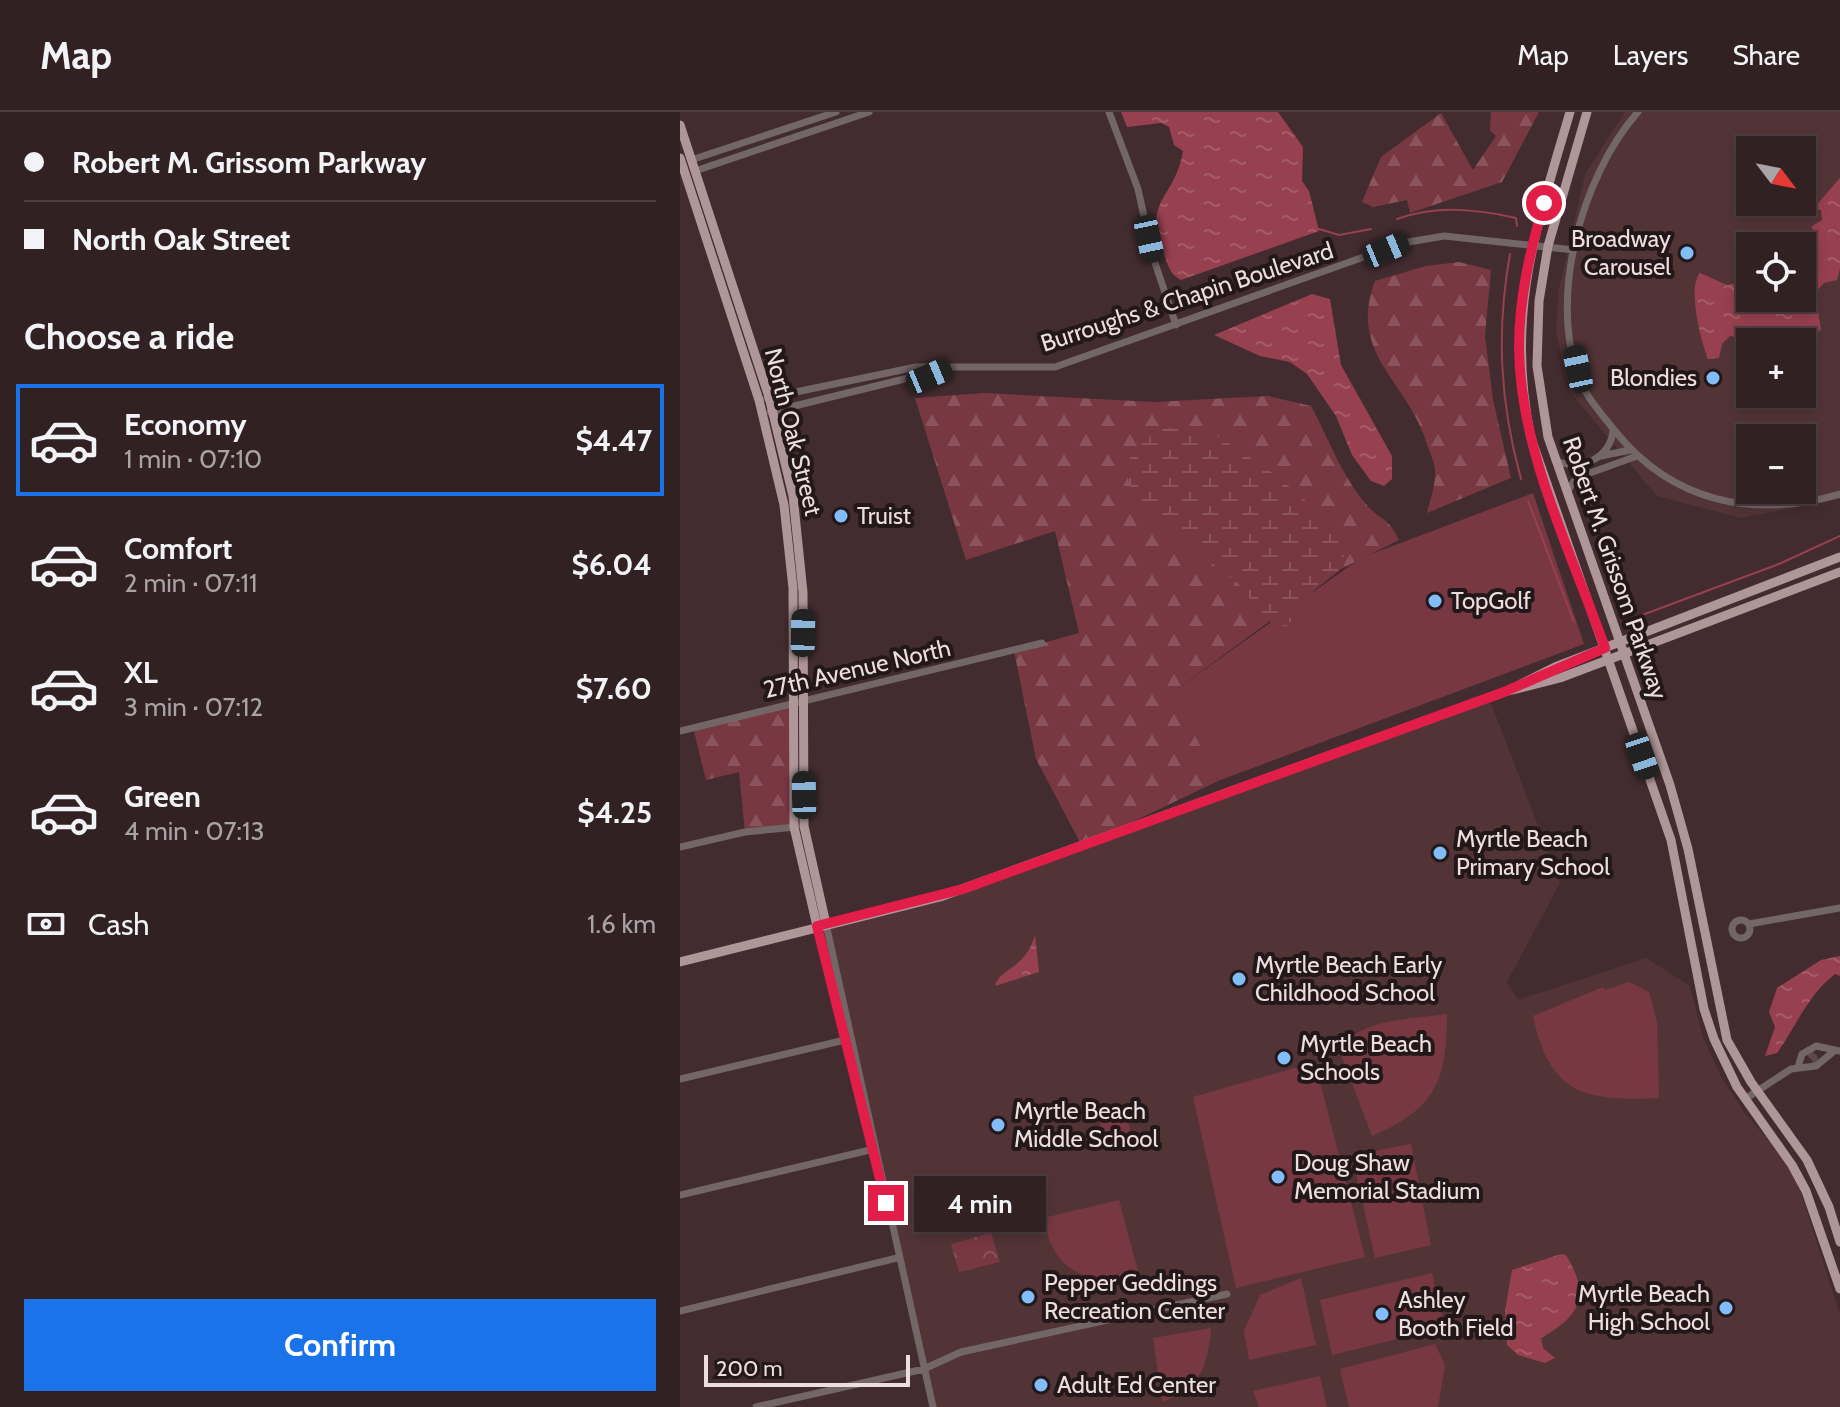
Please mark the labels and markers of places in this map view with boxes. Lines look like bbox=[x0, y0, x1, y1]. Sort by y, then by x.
place label: Broadway Carousel bbox=[1571, 224, 1671, 281]
marker: Broadway Carousel bbox=[1678, 244, 1696, 262]
place label: Blondies bbox=[1610, 363, 1697, 392]
marker: Blondies bbox=[1704, 369, 1722, 387]
place label: Truist bbox=[857, 501, 911, 530]
marker: Truist bbox=[832, 507, 850, 525]
place label: TopGolf bbox=[1451, 586, 1531, 615]
marker: TopGolf bbox=[1426, 592, 1444, 610]
place label: Myrtle Beach Primary School bbox=[1456, 824, 1610, 881]
marker: Myrtle Beach Primary School bbox=[1431, 844, 1449, 862]
place label: Myrtle Beach Early Childhood School bbox=[1255, 950, 1442, 1007]
marker: Myrtle Beach Early Childhood School bbox=[1230, 970, 1248, 988]
place label: Myrtle Beach Schools bbox=[1300, 1029, 1432, 1086]
marker: Myrtle Beach Schools bbox=[1275, 1049, 1293, 1067]
place label: Myrtle Beach Middle School bbox=[1014, 1096, 1159, 1153]
marker: Myrtle Beach Middle School bbox=[989, 1116, 1007, 1134]
place label: Doug Shaw Memorial Stadium bbox=[1294, 1148, 1480, 1205]
marker: Doug Shaw Memorial Stadium bbox=[1269, 1168, 1287, 1186]
place label: Pepper Geddings Recreation Center bbox=[1044, 1268, 1225, 1325]
place label: Myrtle Beach High School bbox=[1578, 1279, 1710, 1336]
place label: Ashley Booth Field bbox=[1398, 1285, 1514, 1342]
marker: Pepper Geddings Recreation Center bbox=[1019, 1288, 1037, 1306]
marker: Myrtle Beach High School bbox=[1717, 1299, 1735, 1317]
marker: Ashley Booth Field bbox=[1373, 1305, 1391, 1323]
place label: Adult Ed Center bbox=[1057, 1370, 1216, 1399]
marker: Adult Ed Center bbox=[1032, 1376, 1050, 1394]

